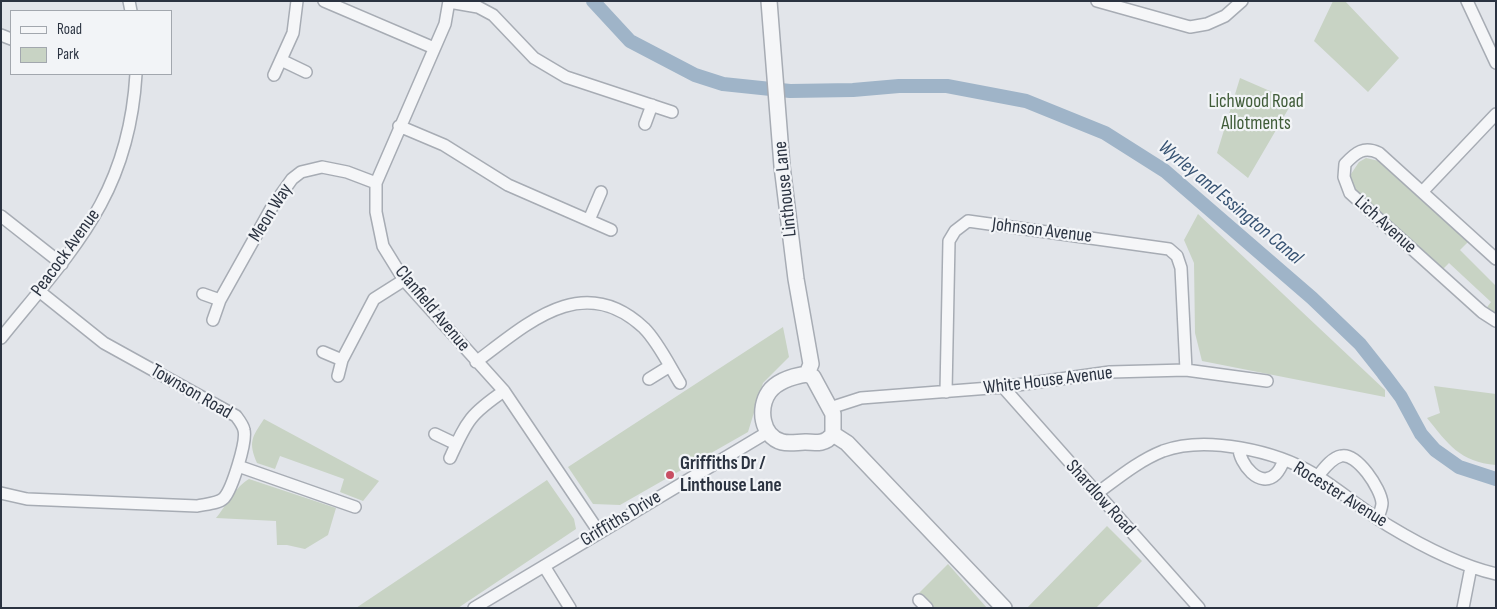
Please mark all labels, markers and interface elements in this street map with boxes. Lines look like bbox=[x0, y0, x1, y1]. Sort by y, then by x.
legend bbox=[10, 10, 172, 75]
text: Road bbox=[57, 20, 82, 39]
text: Park bbox=[57, 45, 79, 64]
park label: Lichwood Road Allotments bbox=[1208, 91, 1304, 135]
water label: Wyrley and Essington Canal bbox=[1153, 136, 1307, 270]
street label: Linthouse Lane bbox=[770, 140, 802, 238]
street label: Meon Way bbox=[244, 180, 298, 246]
street label: Lich Avenue bbox=[1349, 191, 1421, 259]
street label: Peacock Avenue bbox=[27, 205, 105, 301]
street label: Johnson Avenue bbox=[991, 214, 1093, 248]
street label: Clanfield Avenue bbox=[389, 261, 475, 357]
street label: Townson Road bbox=[146, 359, 236, 425]
street label: White House Avenue bbox=[982, 362, 1114, 400]
place label: Griffiths Dr / Linthouse Lane bbox=[680, 453, 781, 497]
street label: Shardlow Road bbox=[1060, 456, 1140, 540]
street label: Rocester Avenue bbox=[1289, 457, 1391, 533]
marker: Griffiths Dr / Linthouse Lane bbox=[664, 469, 676, 481]
street label: Griffiths Drive bbox=[577, 486, 665, 552]

